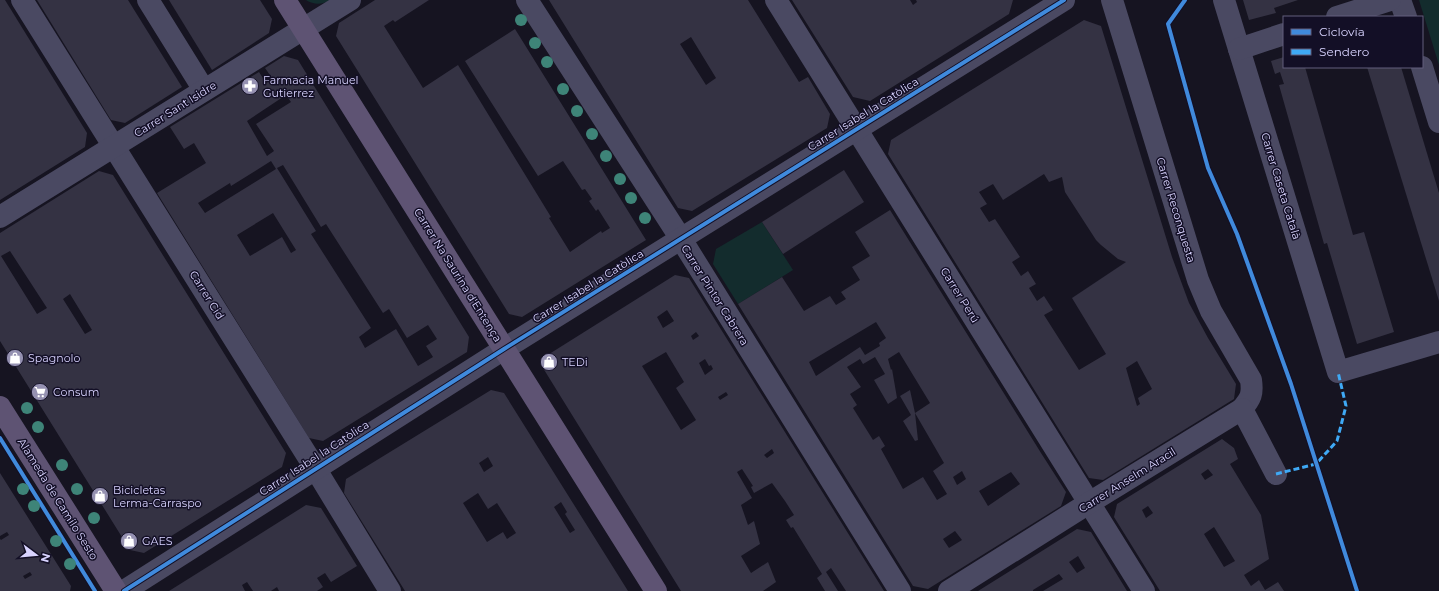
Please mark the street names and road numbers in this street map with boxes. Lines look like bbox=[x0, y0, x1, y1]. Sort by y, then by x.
street label: Carrer Isabel la Catòlica bbox=[805, 74, 921, 154]
street label: Carrer Sant Isidre bbox=[131, 78, 219, 140]
street label: Carrer Caseta Català bbox=[1258, 131, 1304, 241]
street label: Carrer Reconquesta bbox=[1153, 156, 1199, 264]
street label: Carrer Na Saurina d'Entença bbox=[411, 205, 505, 345]
street label: Carrer Pintor Cabrera bbox=[678, 242, 752, 348]
street label: Carrer Isabel la Catòlica bbox=[530, 246, 646, 326]
street label: Carrer Perú bbox=[937, 265, 983, 325]
street label: Carrer Cid bbox=[186, 268, 228, 322]
street label: Carrer Isabel la Catòlica bbox=[256, 417, 372, 499]
street label: Alameda de Camilo Sesto bbox=[15, 436, 101, 563]
street label: Carrer Anselm Aracil bbox=[1076, 444, 1178, 516]

